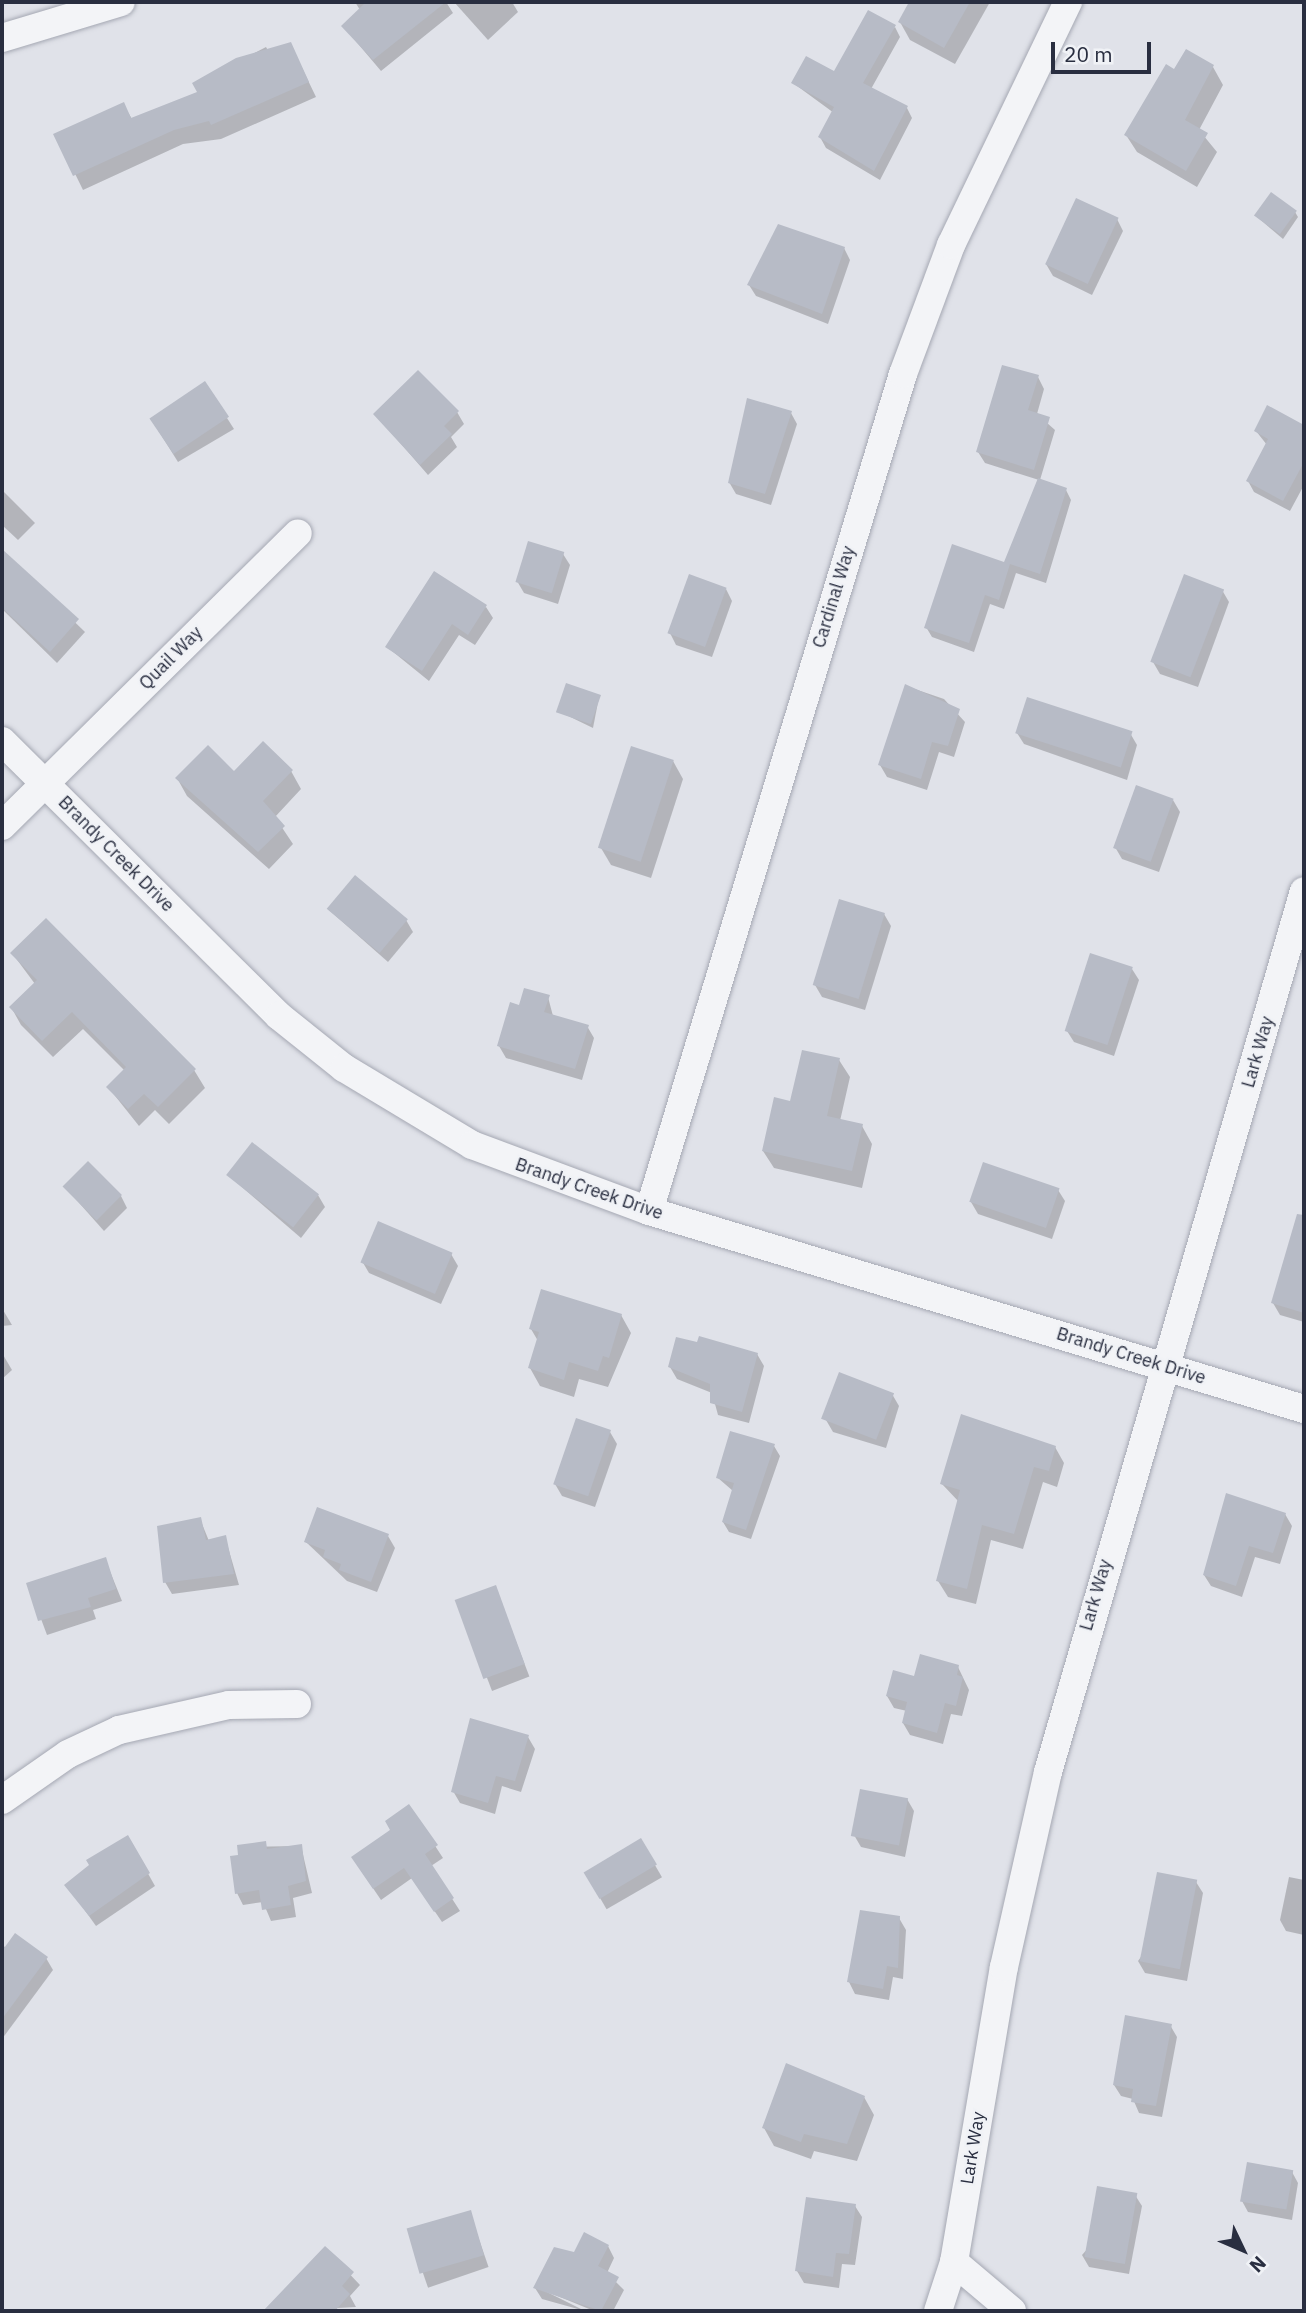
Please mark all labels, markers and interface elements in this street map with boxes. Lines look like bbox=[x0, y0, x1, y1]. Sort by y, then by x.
scale bar bbox=[1054, 28, 1154, 72]
text: 20 m bbox=[1064, 40, 1113, 68]
street label: Cardinal Way bbox=[808, 543, 860, 651]
street label: Quail Way bbox=[135, 622, 207, 694]
street label: Brandy Creek Drive bbox=[54, 792, 178, 916]
street label: Lark Way bbox=[1238, 1014, 1278, 1090]
street label: Brandy Creek Drive bbox=[512, 1154, 666, 1224]
street label: Brandy Creek Drive bbox=[1054, 1323, 1208, 1389]
street label: Lark Way bbox=[1076, 1557, 1116, 1633]
street label: Lark Way bbox=[957, 2110, 989, 2186]
north arrow bbox=[1208, 2215, 1278, 2285]
text: N bbox=[1245, 2251, 1272, 2278]

